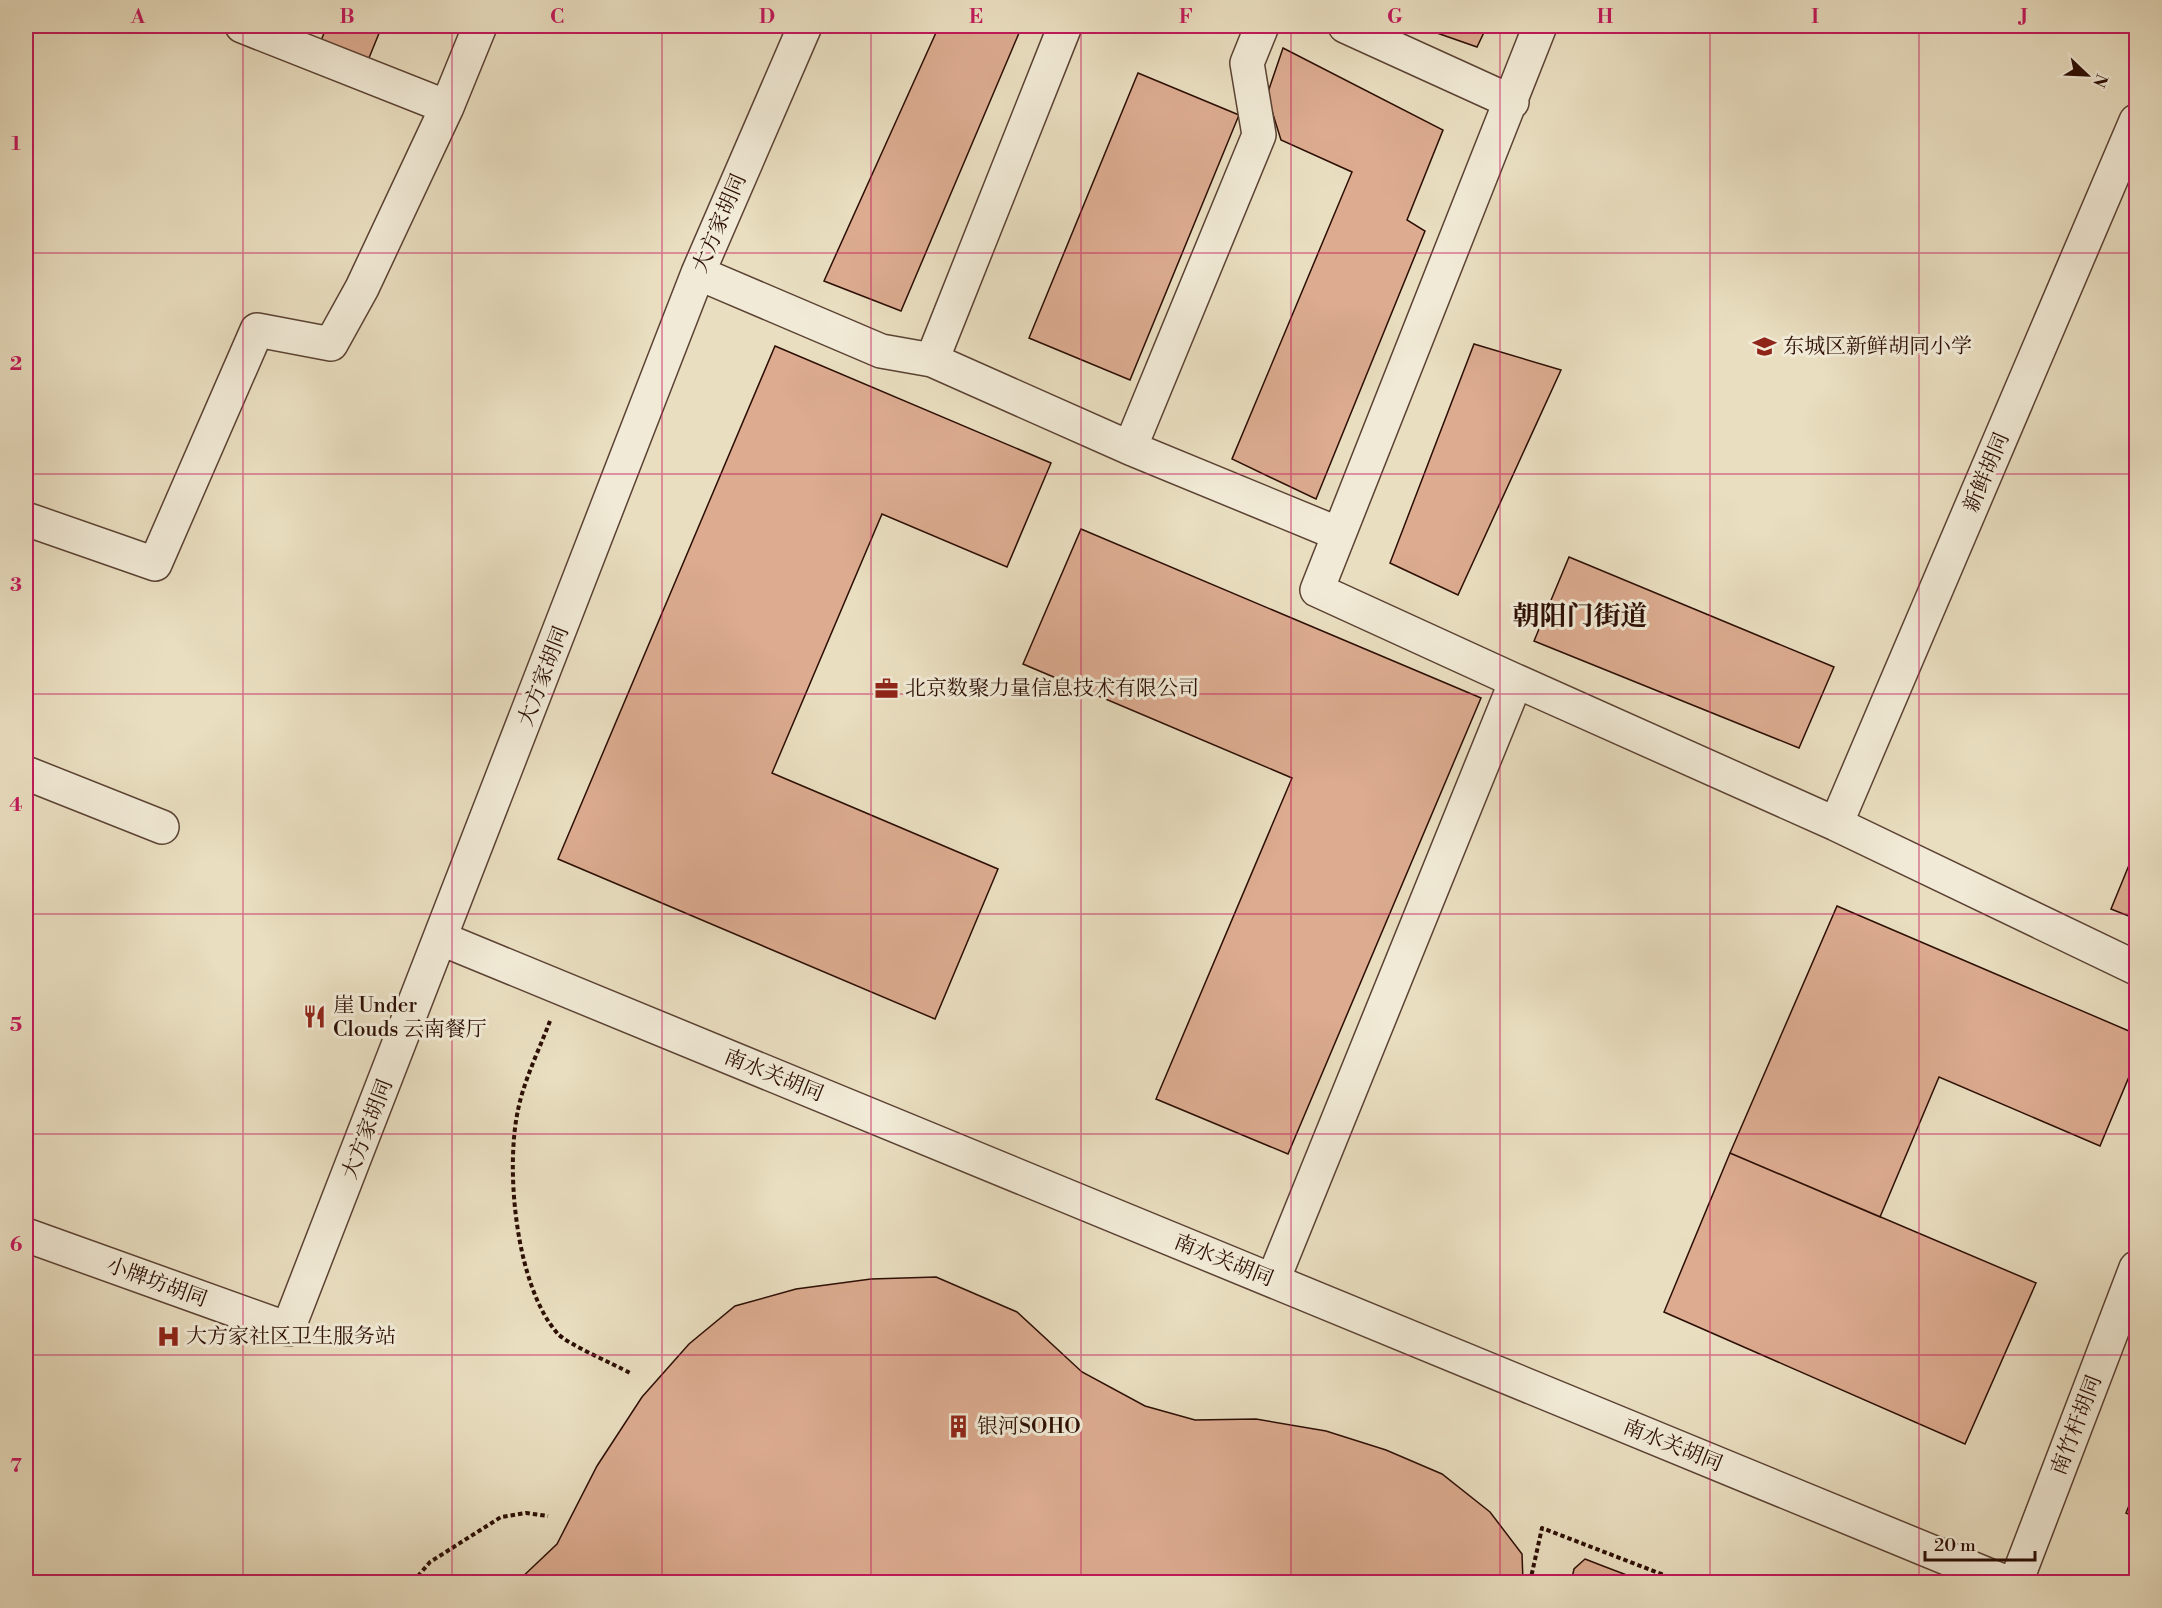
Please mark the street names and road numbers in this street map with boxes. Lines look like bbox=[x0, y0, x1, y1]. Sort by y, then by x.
street label: 大方家胡同 bbox=[687, 170, 752, 277]
street label: 新鲜胡同 bbox=[1959, 429, 2015, 516]
street label: 大方家胡同 bbox=[513, 623, 575, 730]
street label: 南水关胡同 bbox=[720, 1044, 827, 1108]
street label: 大方家胡同 bbox=[337, 1076, 399, 1183]
street label: 南水关胡同 bbox=[1170, 1229, 1277, 1293]
street label: 小牌坊胡同 bbox=[103, 1253, 210, 1313]
street label: 南竹杆胡同 bbox=[2046, 1372, 2108, 1479]
street label: 南水关胡同 bbox=[1619, 1414, 1726, 1478]

